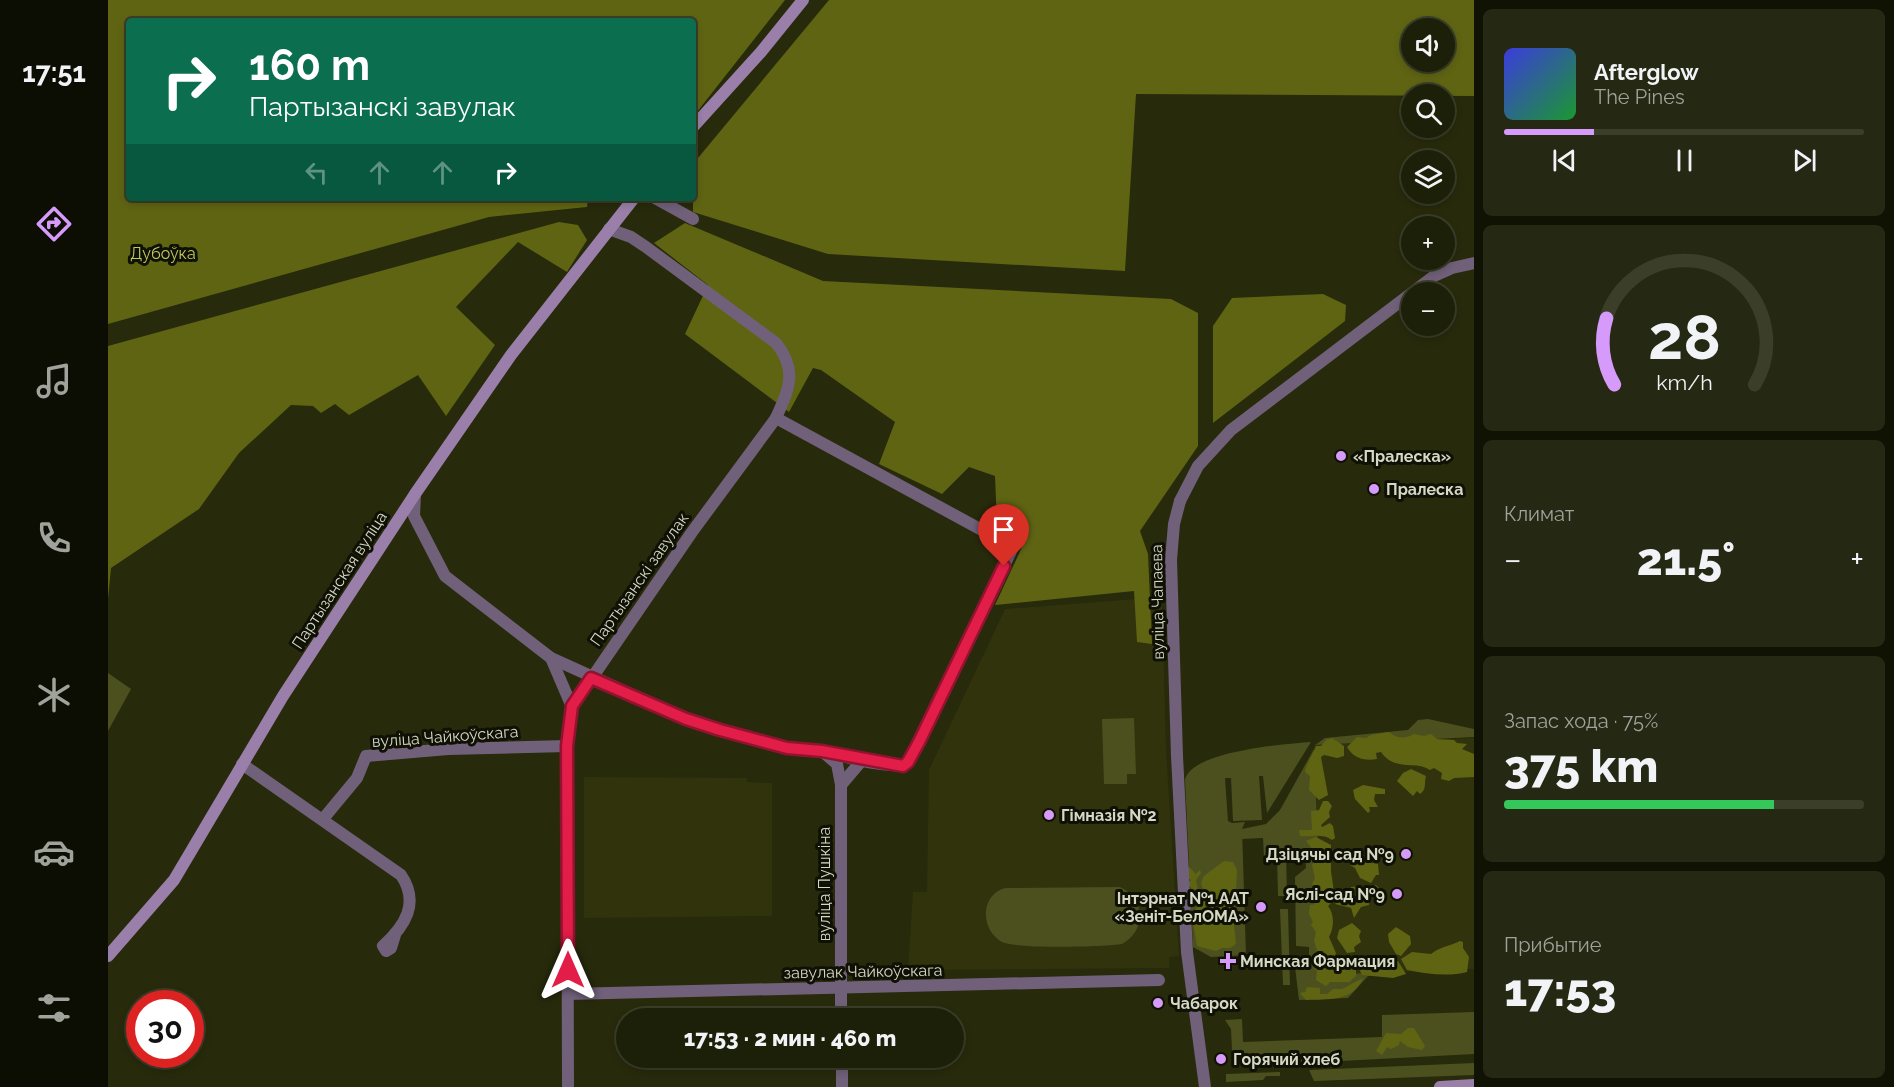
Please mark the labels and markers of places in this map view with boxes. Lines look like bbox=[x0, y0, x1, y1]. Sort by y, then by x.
place label: «Пралеска» bbox=[1353, 447, 1451, 466]
marker: «Пралеска» bbox=[1334, 449, 1348, 463]
place label: Пралеска bbox=[1386, 480, 1463, 499]
marker: Пралеска bbox=[1367, 482, 1381, 496]
pin bbox=[978, 504, 1029, 566]
place label: Гімназія №2 bbox=[1061, 806, 1157, 825]
marker: Гімназія №2 bbox=[1042, 808, 1056, 822]
place label: Дзіцячы сад №9 bbox=[1266, 845, 1394, 864]
marker: Дзіцячы сад №9 bbox=[1399, 847, 1413, 861]
place label: Яслі-сад №9 bbox=[1285, 885, 1385, 904]
marker: Яслі-сад №9 bbox=[1390, 887, 1404, 901]
place label: Інтэрнат №1 ААТ «Зеніт-БелОМА» bbox=[1115, 889, 1249, 926]
marker: Інтэрнат №1 ААТ «Зеніт-БелОМА» bbox=[1254, 900, 1268, 914]
place label: Минская Фармация bbox=[1240, 952, 1395, 971]
marker: Минская Фармация bbox=[1221, 954, 1235, 968]
place label: Чабарок bbox=[1170, 994, 1238, 1013]
marker: Чабарок bbox=[1151, 996, 1165, 1010]
place label: Горячий хлеб bbox=[1233, 1050, 1340, 1069]
marker: Горячий хлеб bbox=[1214, 1052, 1228, 1066]

